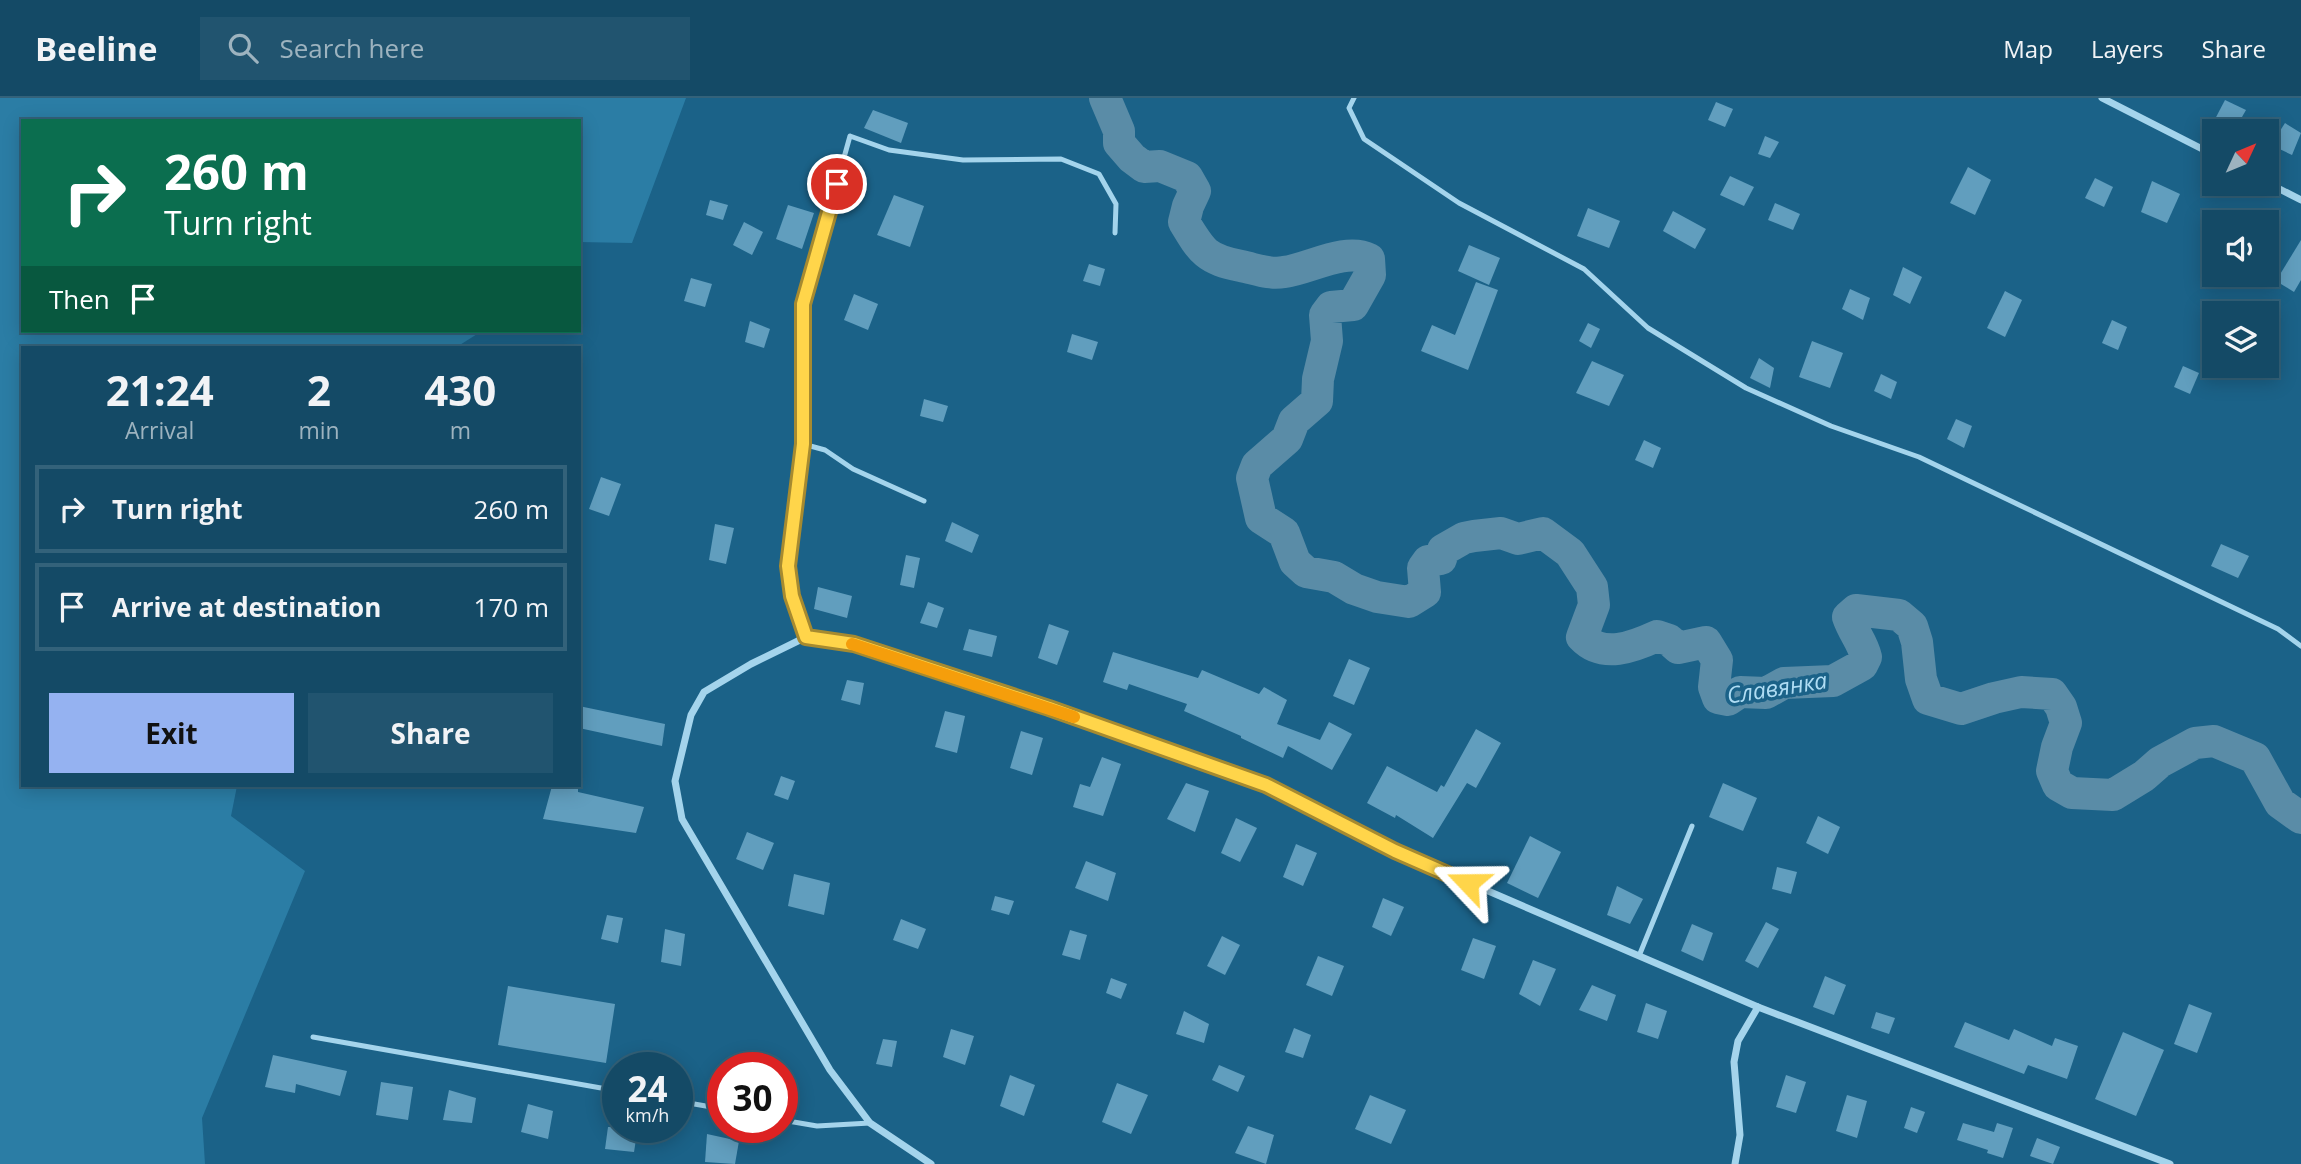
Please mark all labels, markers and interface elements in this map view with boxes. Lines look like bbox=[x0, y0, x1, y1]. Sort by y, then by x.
search box bbox=[200, 17, 690, 80]
text: Beeline bbox=[35, 26, 158, 71]
icon: search bbox=[224, 29, 262, 67]
text: Search here bbox=[280, 30, 424, 66]
text: Map bbox=[2003, 32, 2053, 65]
text: Layers bbox=[2091, 32, 2164, 65]
text: Share bbox=[2202, 32, 2266, 65]
north arrow bbox=[2202, 119, 2278, 196]
map controls bbox=[2202, 119, 2279, 378]
text: 260 m bbox=[164, 138, 309, 204]
icon: right bbox=[49, 147, 140, 238]
pin bbox=[807, 154, 867, 214]
icon: arrive bbox=[818, 165, 856, 203]
text: Turn right bbox=[164, 201, 312, 244]
button: sound bbox=[2202, 210, 2279, 287]
icon: arrive bbox=[124, 280, 162, 318]
text: Then bbox=[49, 281, 110, 317]
button: layers bbox=[2202, 301, 2279, 378]
text: 21:24 bbox=[106, 361, 214, 418]
text: 2 bbox=[307, 361, 331, 418]
text: 430 bbox=[424, 361, 496, 418]
text: Arrival bbox=[125, 414, 194, 446]
text: min bbox=[298, 414, 340, 446]
text: m bbox=[450, 414, 471, 446]
icon: right bbox=[53, 490, 91, 528]
text: Turn right bbox=[112, 491, 243, 527]
text: 260 m bbox=[474, 491, 549, 527]
icon: arrive bbox=[53, 588, 91, 626]
text: Arrive at destination bbox=[112, 589, 381, 625]
text: 170 m bbox=[474, 589, 549, 625]
water label: Славянка bbox=[1724, 663, 1829, 711]
button: Exit bbox=[49, 693, 294, 773]
button: Share bbox=[308, 693, 553, 773]
position arrow bbox=[1431, 846, 1505, 920]
speed limit sign: 30 bbox=[707, 1052, 798, 1143]
text: 24 bbox=[627, 1065, 668, 1112]
text: km/h bbox=[626, 1103, 669, 1127]

